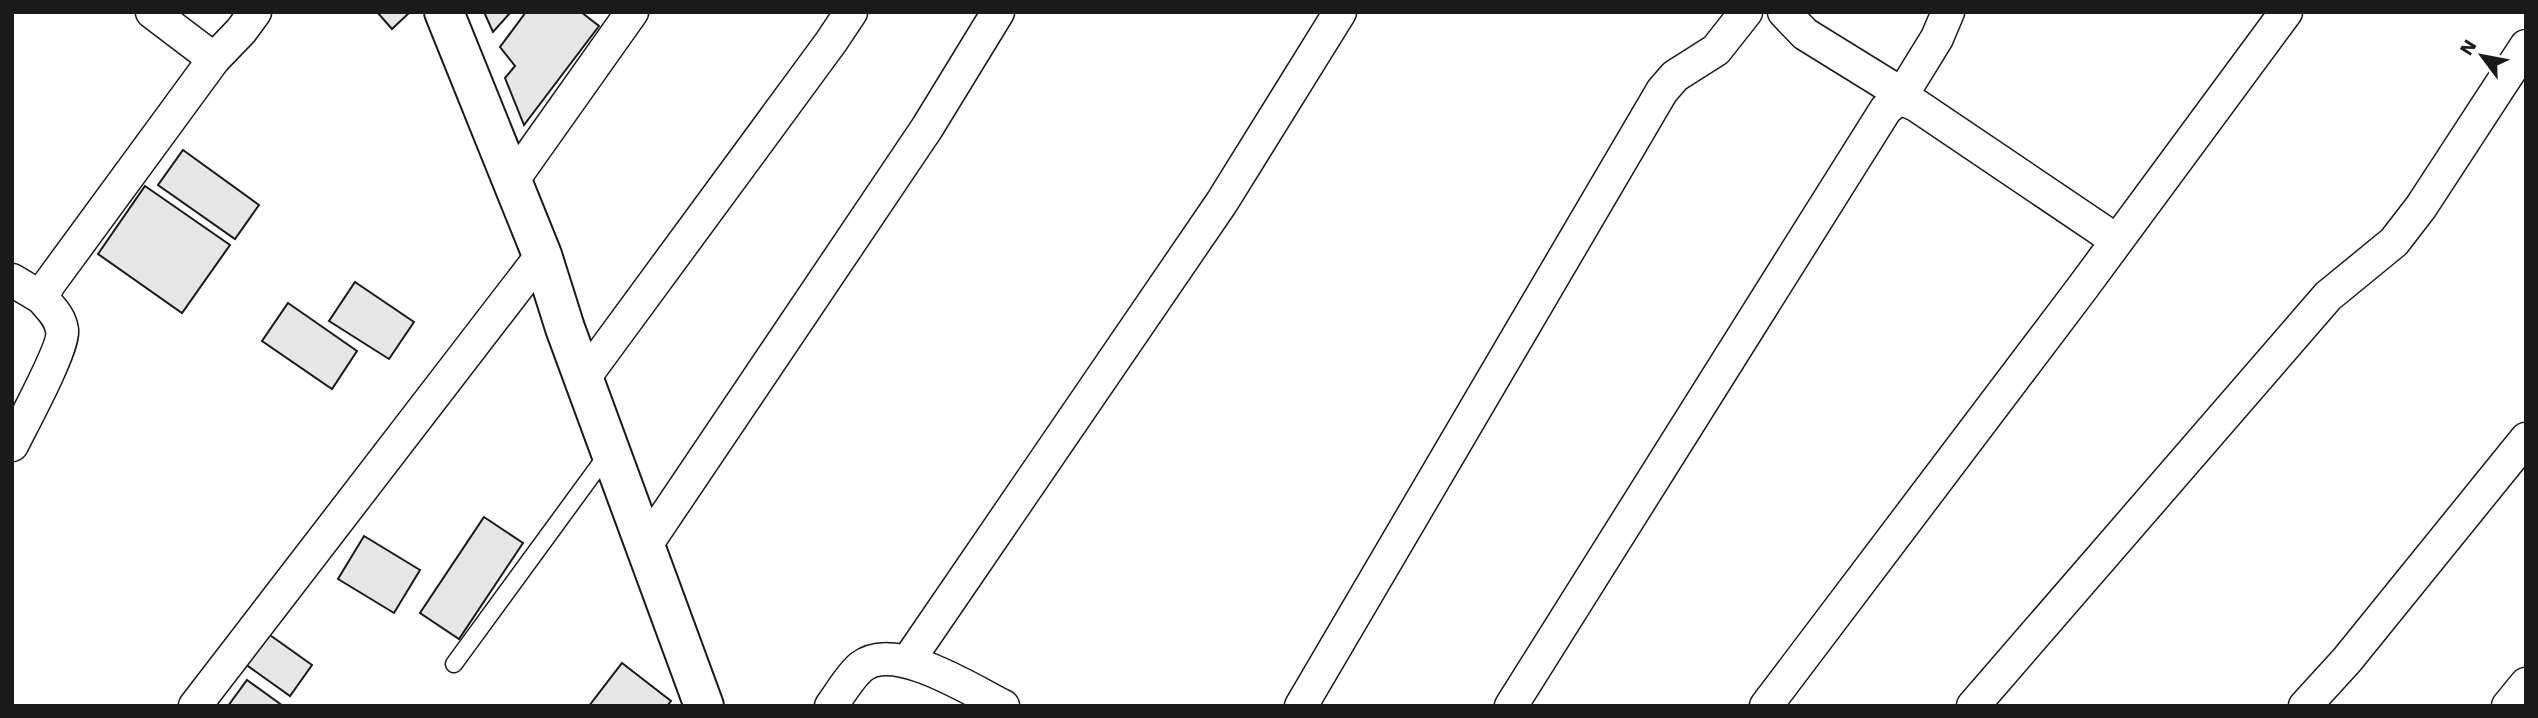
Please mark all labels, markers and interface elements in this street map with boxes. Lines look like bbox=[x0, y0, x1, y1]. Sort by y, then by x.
north arrow bbox=[2447, 21, 2517, 91]
text: N bbox=[2455, 35, 2481, 59]

